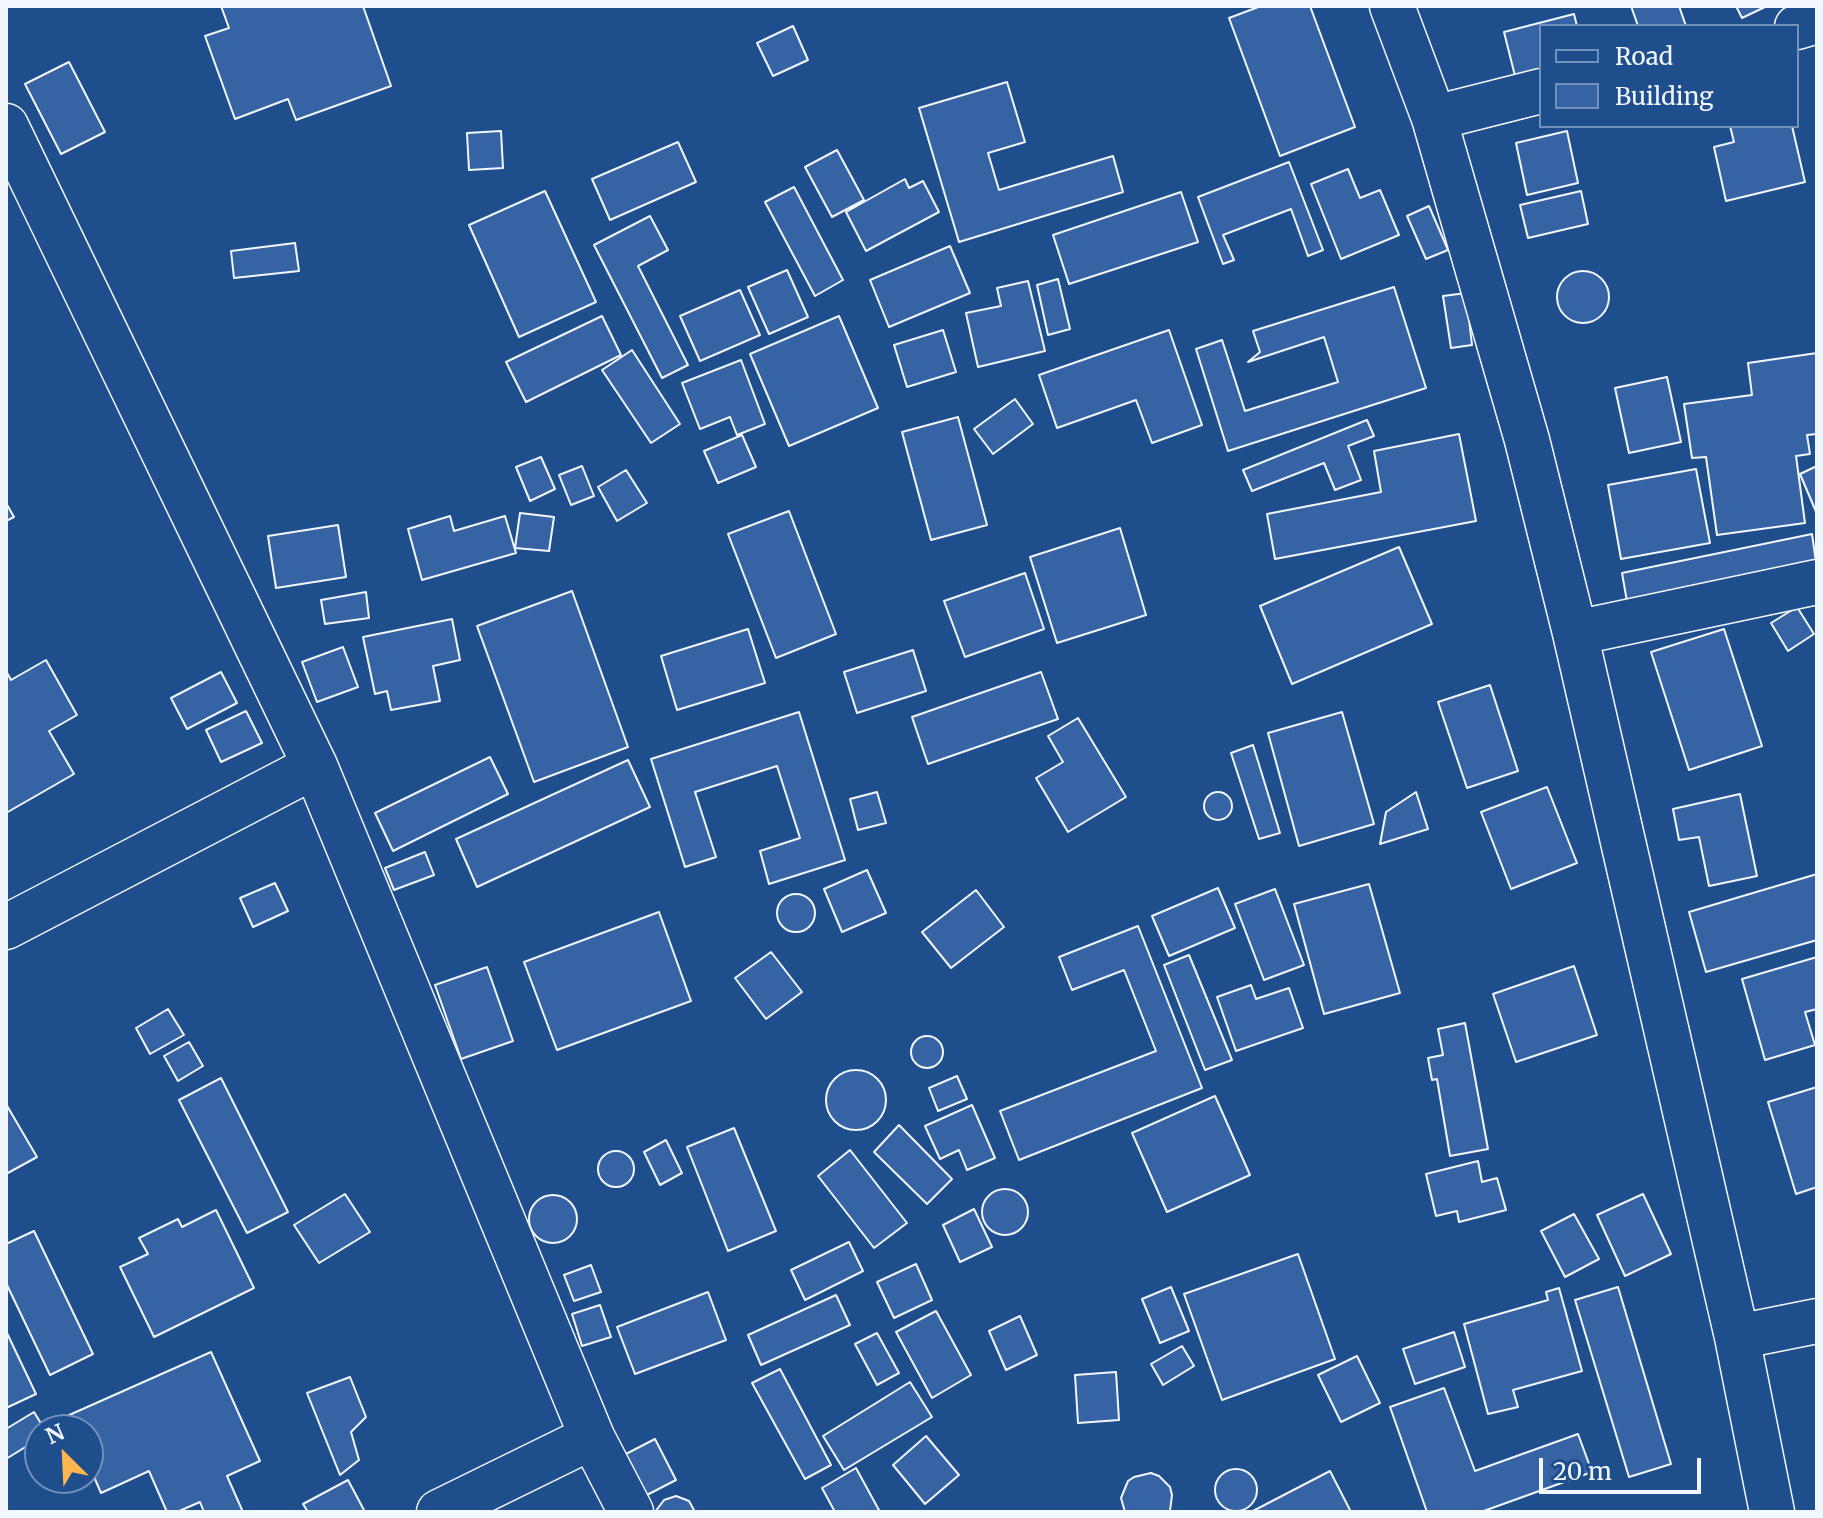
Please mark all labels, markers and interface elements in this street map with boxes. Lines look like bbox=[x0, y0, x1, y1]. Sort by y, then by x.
legend bbox=[1539, 24, 1799, 128]
text: Road bbox=[1615, 41, 1673, 72]
text: Building bbox=[1615, 81, 1714, 112]
north arrow bbox=[24, 1414, 104, 1494]
text: N bbox=[41, 1418, 69, 1450]
scale bar bbox=[1543, 1442, 1705, 1492]
text: 20 m bbox=[1553, 1456, 1612, 1487]

